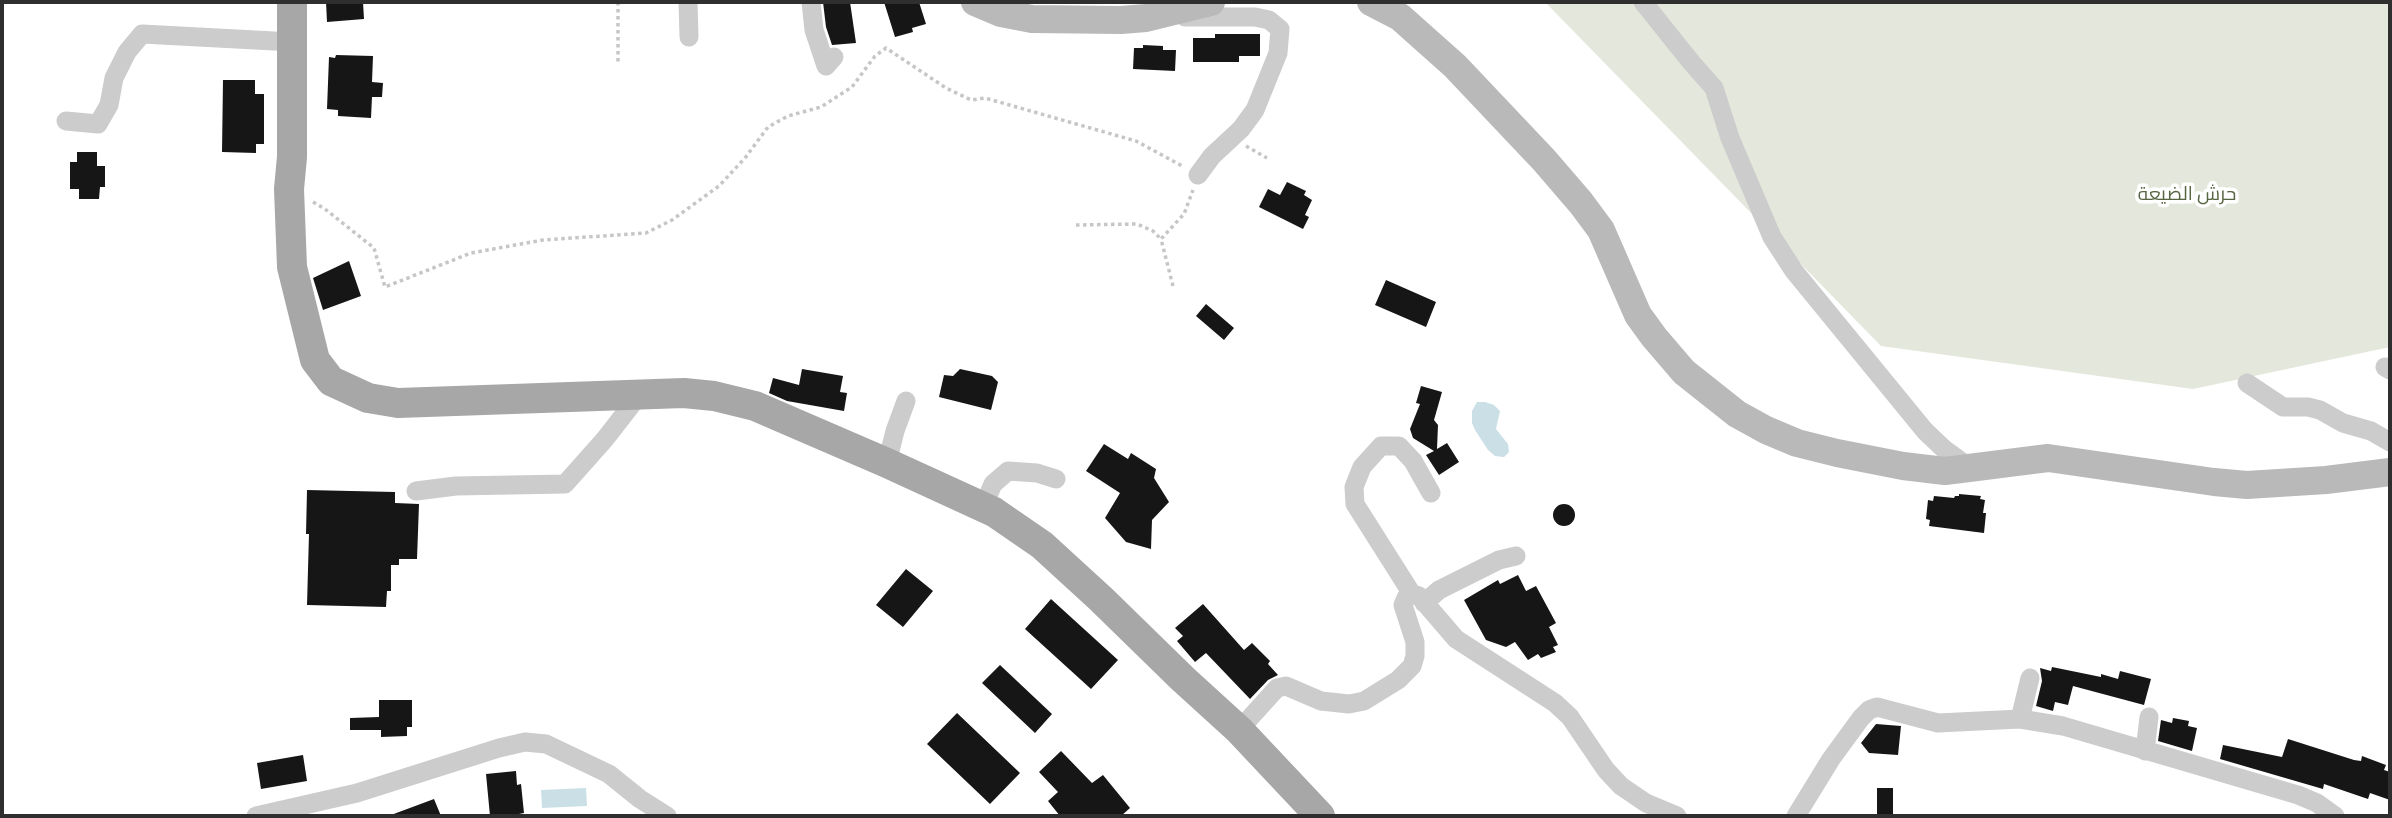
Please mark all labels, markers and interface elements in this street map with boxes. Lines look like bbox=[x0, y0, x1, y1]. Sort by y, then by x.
park label: حرش الضيعة bbox=[2138, 183, 2236, 205]

